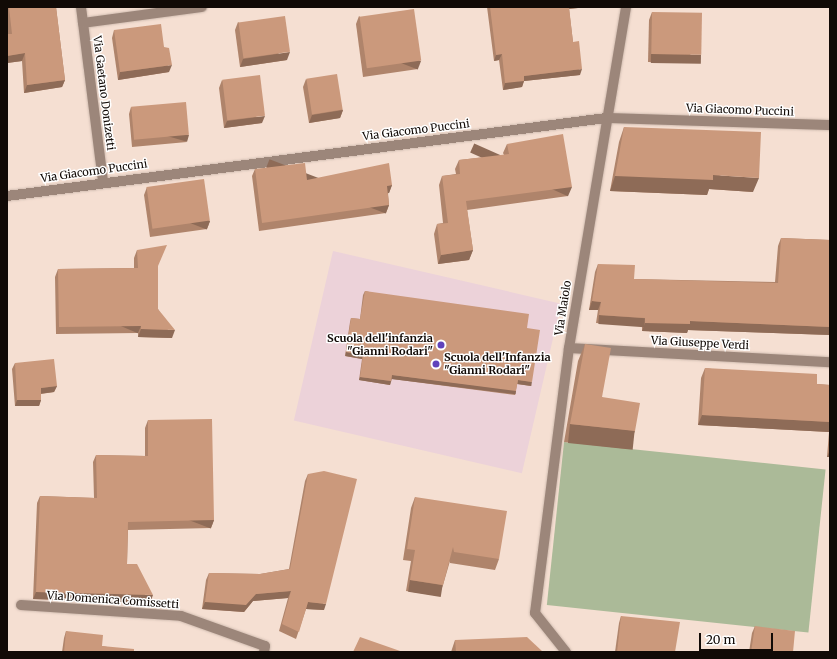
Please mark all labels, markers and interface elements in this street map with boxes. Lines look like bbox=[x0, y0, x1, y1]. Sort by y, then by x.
street label: Via Gaetano Donizetti bbox=[90, 35, 118, 151]
street label: Via Giacomo Puccini bbox=[686, 102, 794, 118]
street label: Via Giacomo Puccini bbox=[362, 117, 470, 143]
street label: Via Giacomo Puccini bbox=[40, 157, 148, 185]
street label: Via Maiolo bbox=[552, 279, 574, 337]
place label: Scuola dell'infanzia "Gianni Rodari" bbox=[327, 332, 433, 358]
street label: Via Giuseppe Verdi bbox=[651, 334, 749, 352]
marker: Scuola dell'infanzia "Gianni Rodari" bbox=[436, 340, 446, 350]
place label: Scuola dell'Infanzia "Gianni Rodari" bbox=[444, 351, 551, 377]
marker: Scuola dell'Infanzia "Gianni Rodari" bbox=[431, 359, 441, 369]
street label: Via Domenica Comissetti bbox=[46, 589, 180, 611]
scale bar bbox=[701, 625, 775, 651]
text: 20 m bbox=[706, 632, 735, 647]

